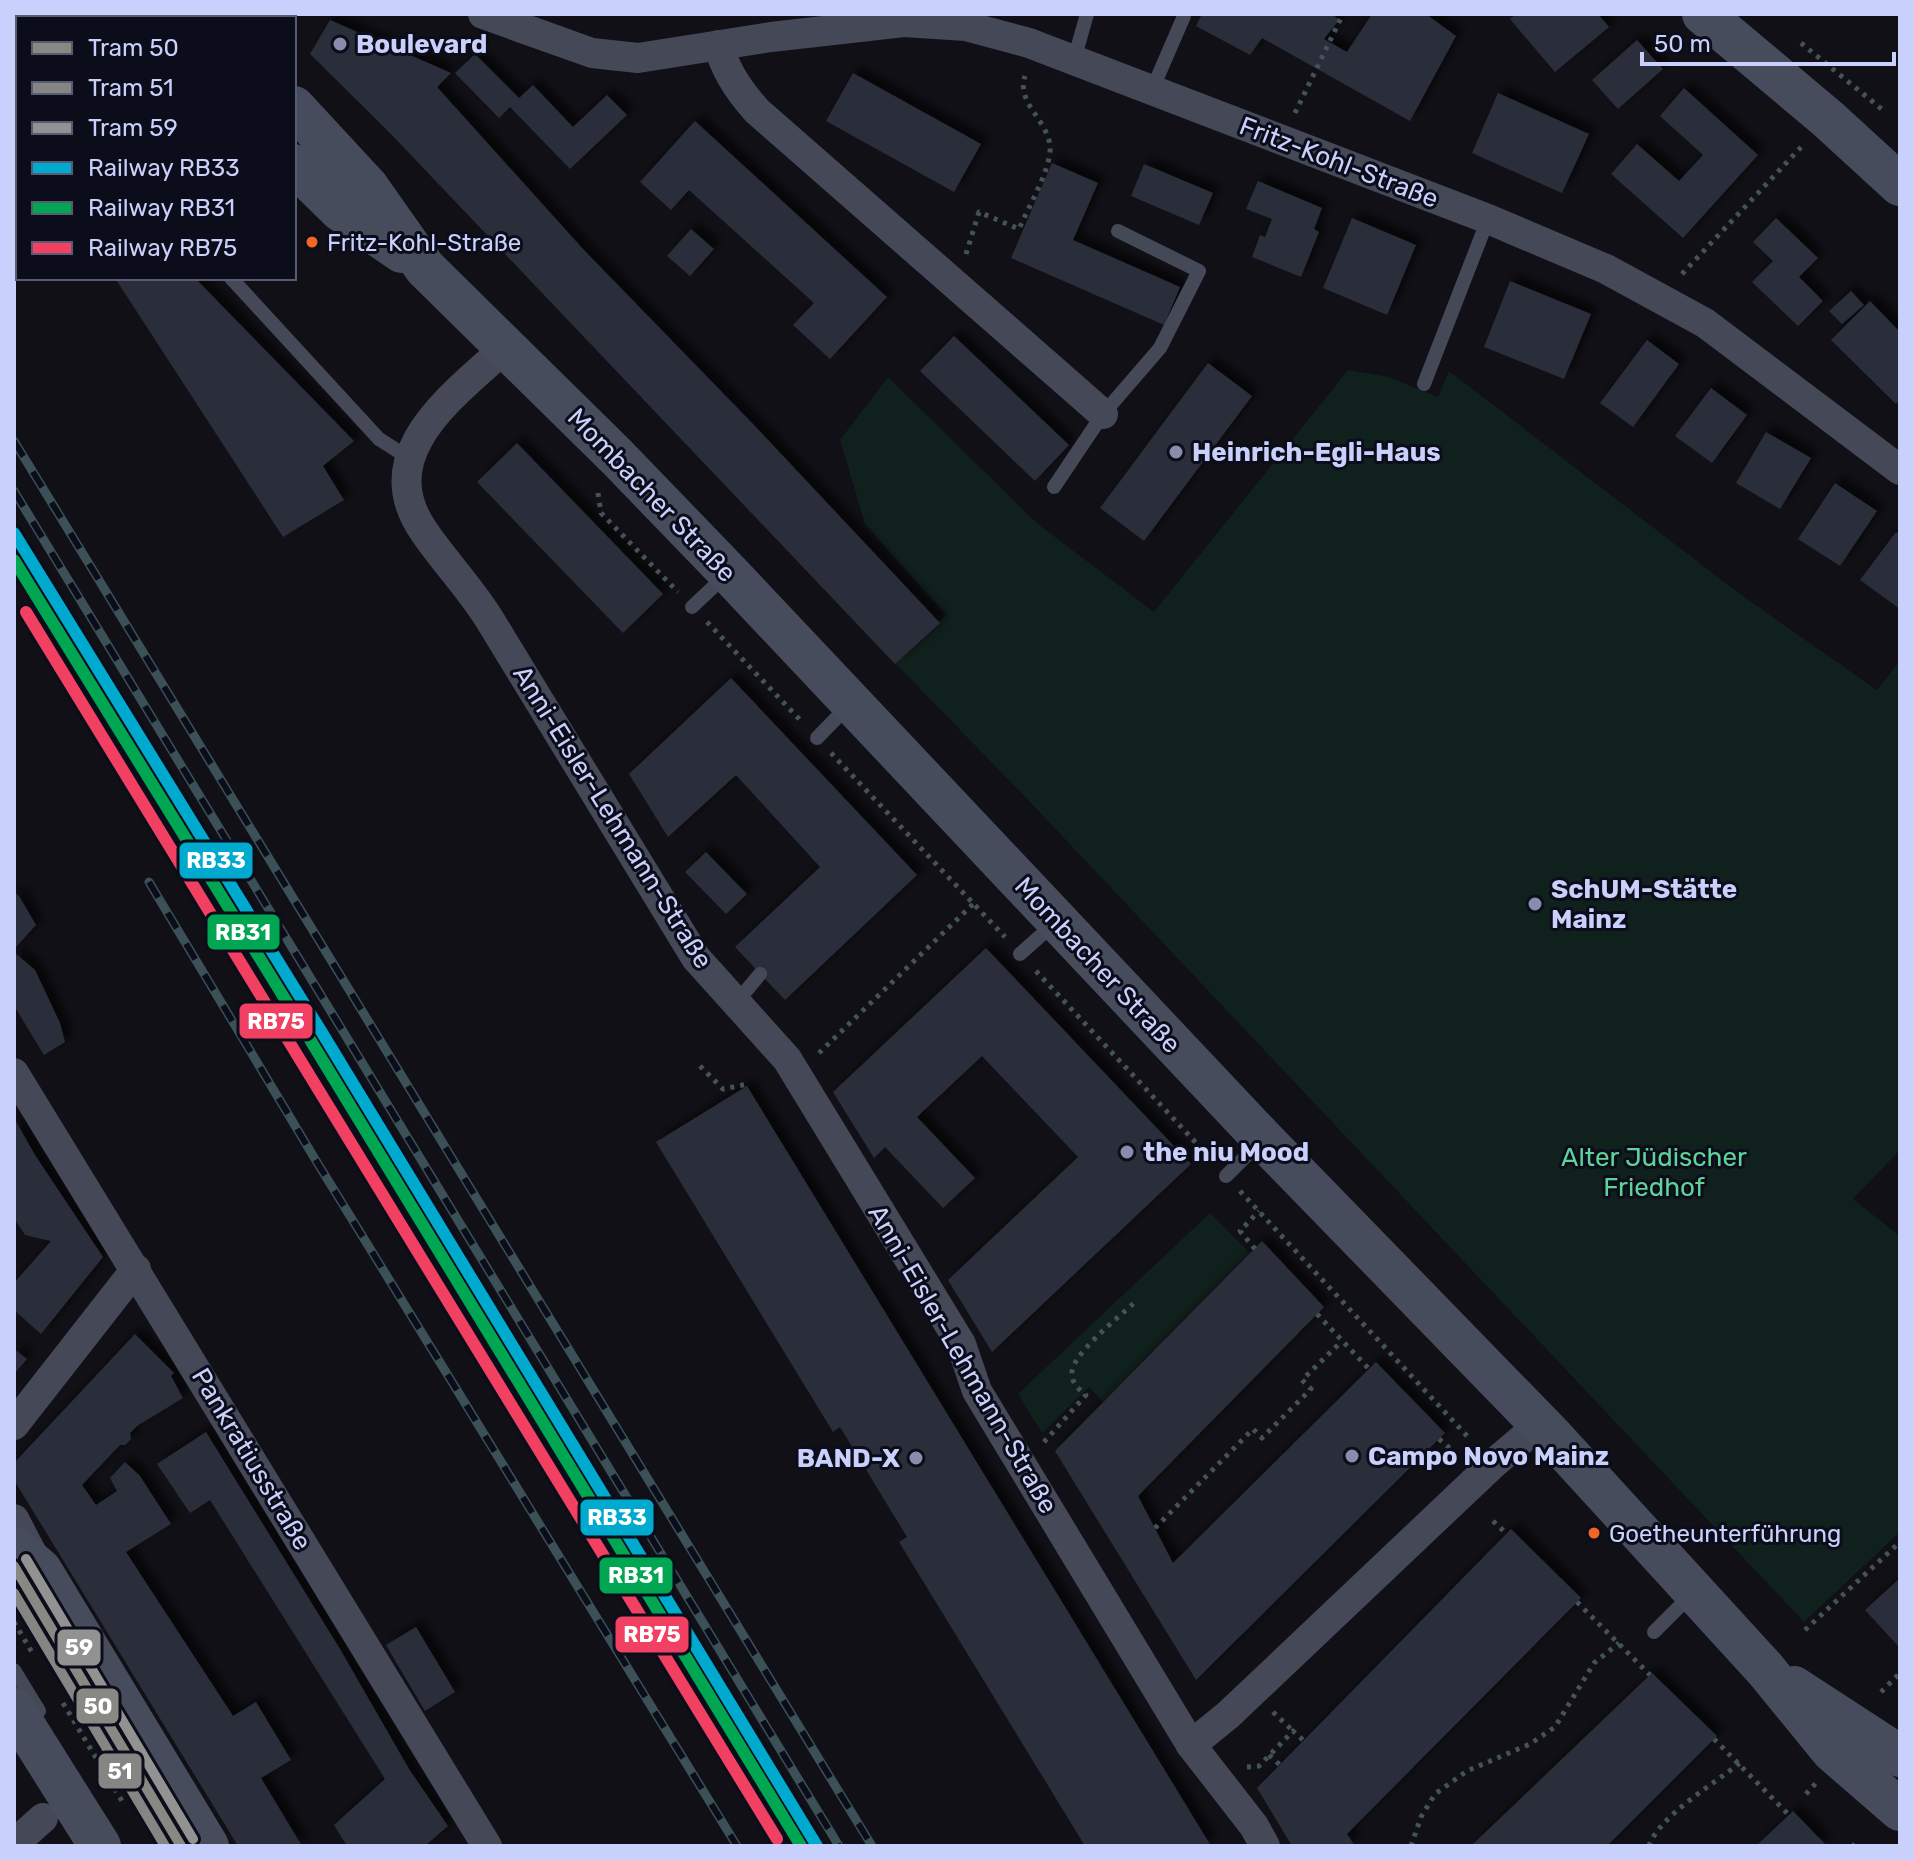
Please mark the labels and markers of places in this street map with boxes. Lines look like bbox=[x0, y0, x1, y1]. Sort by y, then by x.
place label: Boulevard bbox=[356, 29, 488, 60]
marker: Boulevard bbox=[331, 35, 349, 53]
place label: Fritz-Kohl-Straße bbox=[327, 229, 521, 257]
marker: Fritz-Kohl-Straße bbox=[304, 234, 320, 250]
place label: Heinrich-Egli-Haus bbox=[1192, 437, 1441, 468]
marker: Heinrich-Egli-Haus bbox=[1167, 443, 1185, 461]
place label: SchUM-Stätte Mainz bbox=[1551, 874, 1737, 935]
marker: SchUM-Stätte Mainz bbox=[1526, 895, 1544, 913]
place label: the niu Mood bbox=[1143, 1137, 1309, 1168]
marker: the niu Mood bbox=[1118, 1143, 1136, 1161]
place label: Campo Novo Mainz bbox=[1368, 1441, 1609, 1472]
place label: BAND-X bbox=[797, 1443, 900, 1474]
marker: Campo Novo Mainz bbox=[1343, 1447, 1361, 1465]
marker: BAND-X bbox=[907, 1449, 925, 1467]
place label: Goetheunterführung bbox=[1609, 1520, 1841, 1548]
marker: Goetheunterführung bbox=[1586, 1525, 1602, 1541]

